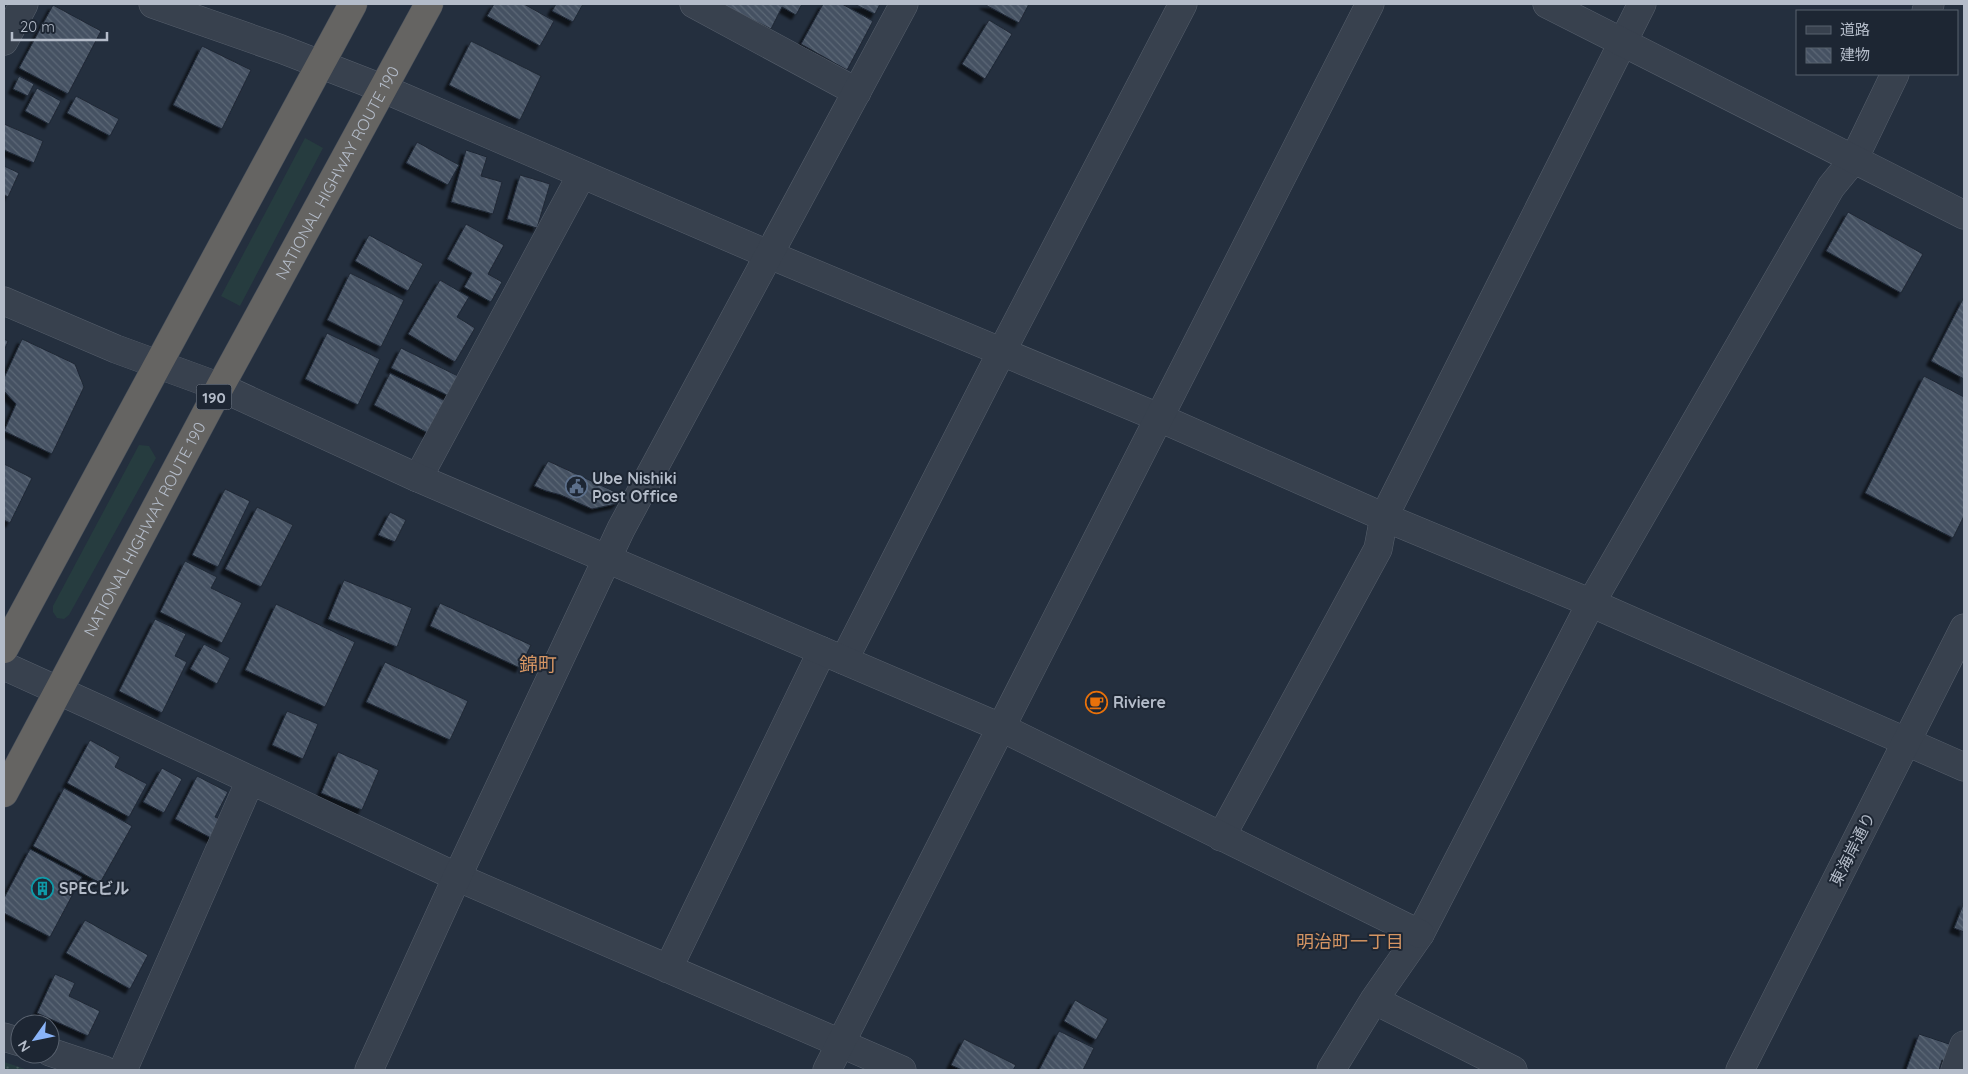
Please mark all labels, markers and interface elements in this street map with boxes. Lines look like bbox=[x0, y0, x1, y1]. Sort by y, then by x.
scale bar bbox=[12, 10, 108, 42]
legend bbox=[1796, 10, 1958, 75]
text: 20 m bbox=[20, 17, 55, 36]
text: 道路 bbox=[1840, 20, 1870, 39]
text: 建物 bbox=[1840, 45, 1870, 64]
street label: NATIONAL HIGHWAY ROUTE 190 bbox=[271, 63, 403, 283]
road number: 190 bbox=[196, 384, 232, 410]
street label: NATIONAL HIGHWAY ROUTE 190 bbox=[79, 418, 210, 640]
place label: Ube Nishiki Post Office bbox=[592, 468, 678, 506]
public building icon: Ube Nishiki Post Office bbox=[564, 475, 588, 499]
district label: 錦町 bbox=[519, 652, 557, 676]
cafe icon: Riviere bbox=[1085, 690, 1109, 714]
place label: Riviere bbox=[1113, 692, 1166, 712]
street label: 東海岸通り bbox=[1825, 809, 1879, 889]
building icon: SPECビル bbox=[31, 876, 55, 900]
place label: SPECビル bbox=[59, 878, 129, 898]
district label: 明治町一丁目 bbox=[1296, 930, 1404, 953]
north arrow bbox=[10, 1014, 60, 1064]
text: N bbox=[14, 1037, 34, 1055]

